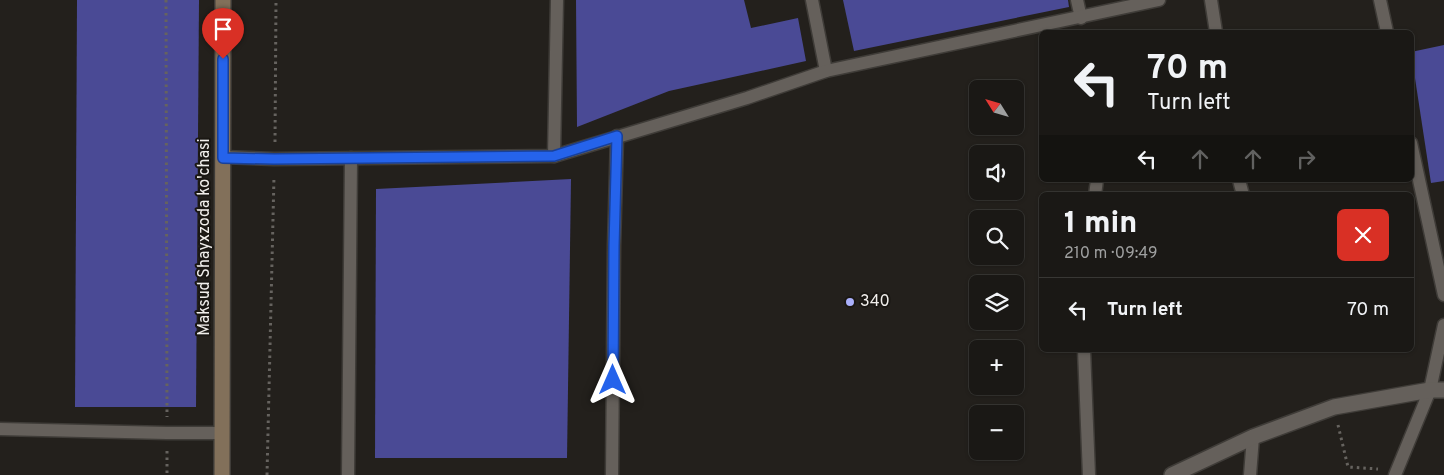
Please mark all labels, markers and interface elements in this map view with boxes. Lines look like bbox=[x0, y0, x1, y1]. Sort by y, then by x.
pin bbox=[202, 8, 244, 59]
icon: arrive bbox=[209, 15, 237, 43]
text: 70 m bbox=[1147, 47, 1228, 91]
icon: left bbox=[1064, 50, 1129, 115]
north arrow bbox=[969, 80, 1024, 135]
map controls bbox=[969, 80, 1024, 460]
text: Turn left bbox=[1147, 90, 1230, 117]
street label: Maksud Shayxzoda ko'chasi bbox=[195, 138, 215, 336]
button: sound bbox=[969, 145, 1024, 200]
icon: left bbox=[1133, 145, 1161, 173]
icon: ahead bbox=[1186, 145, 1214, 173]
icon: ahead bbox=[1239, 145, 1267, 173]
icon: right bbox=[1292, 145, 1320, 173]
text: 1 min bbox=[1064, 206, 1137, 243]
button: close bbox=[1337, 209, 1389, 261]
button: search bbox=[969, 210, 1024, 265]
text: 210 m · 09:49 bbox=[1064, 244, 1158, 264]
button: layers bbox=[969, 275, 1024, 330]
place label: 340 bbox=[860, 292, 890, 312]
marker: 340 bbox=[844, 296, 856, 308]
icon: left bbox=[1064, 296, 1092, 324]
text: Turn left bbox=[1107, 298, 1183, 322]
text: 70 m bbox=[1347, 298, 1389, 322]
button: + bbox=[969, 340, 1024, 395]
position arrow bbox=[586, 353, 638, 405]
button: − bbox=[969, 405, 1024, 460]

